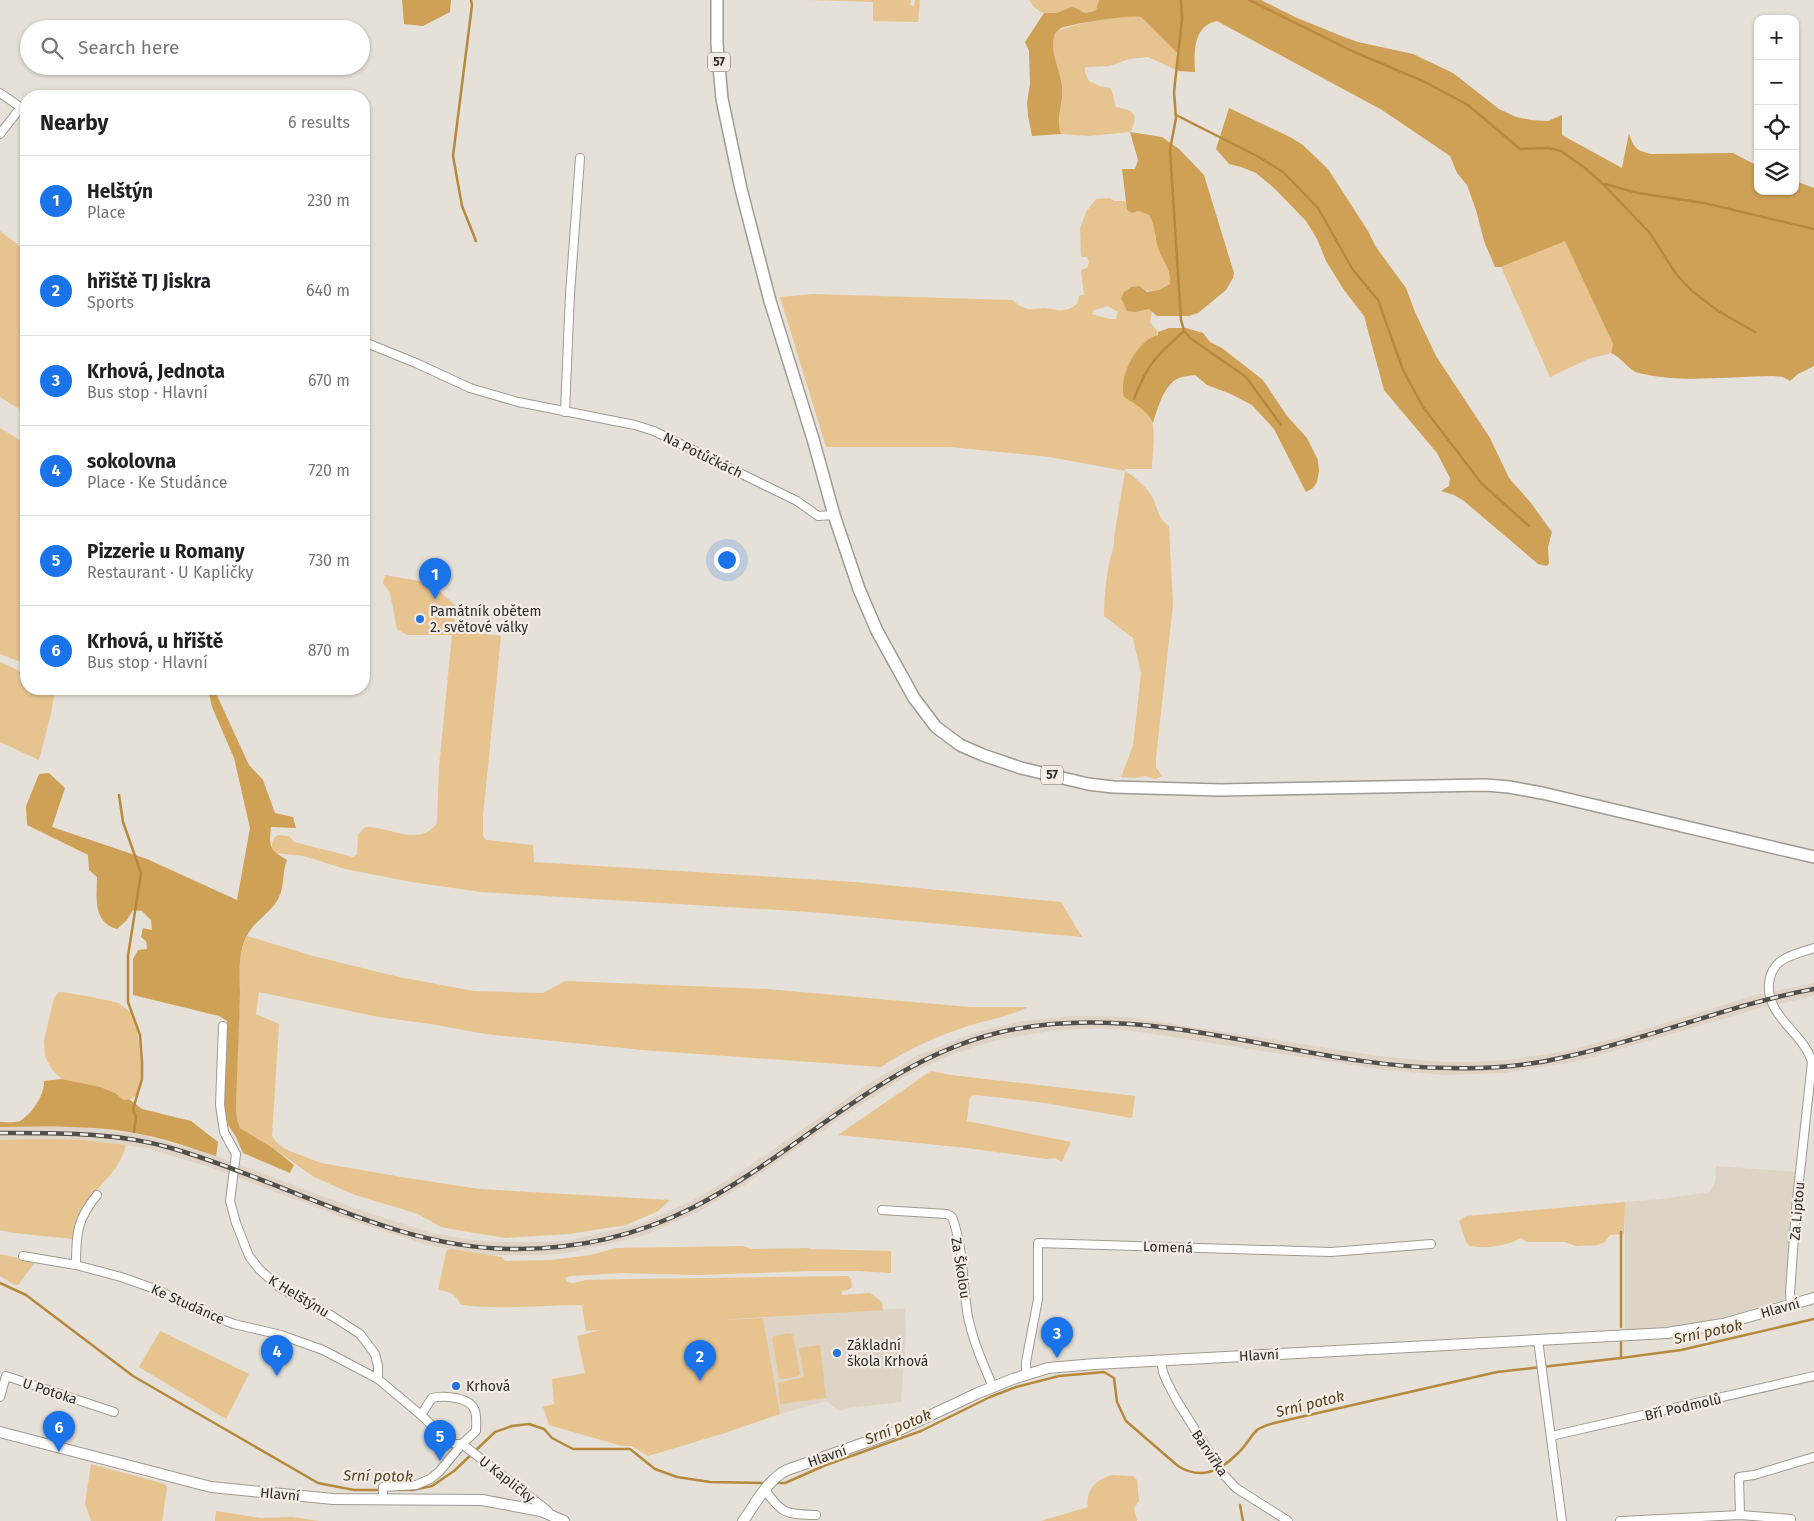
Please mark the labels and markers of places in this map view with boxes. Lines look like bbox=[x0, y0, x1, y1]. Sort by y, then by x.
pin: 1 bbox=[419, 558, 451, 599]
place label: Památník obětem 2. světové války bbox=[430, 603, 541, 636]
marker: Památník obětem 2. světové války bbox=[414, 613, 426, 625]
pin: 3 bbox=[1041, 1317, 1073, 1358]
pin: 4 bbox=[261, 1335, 293, 1376]
place label: Základní škola Krhová bbox=[847, 1337, 928, 1370]
pin: 2 bbox=[684, 1340, 716, 1381]
marker: Základní škola Krhová bbox=[831, 1347, 843, 1359]
place label: Krhová bbox=[466, 1378, 510, 1395]
marker: Krhová bbox=[450, 1380, 462, 1392]
pin: 6 bbox=[43, 1411, 75, 1452]
pin: 5 bbox=[424, 1420, 456, 1461]

